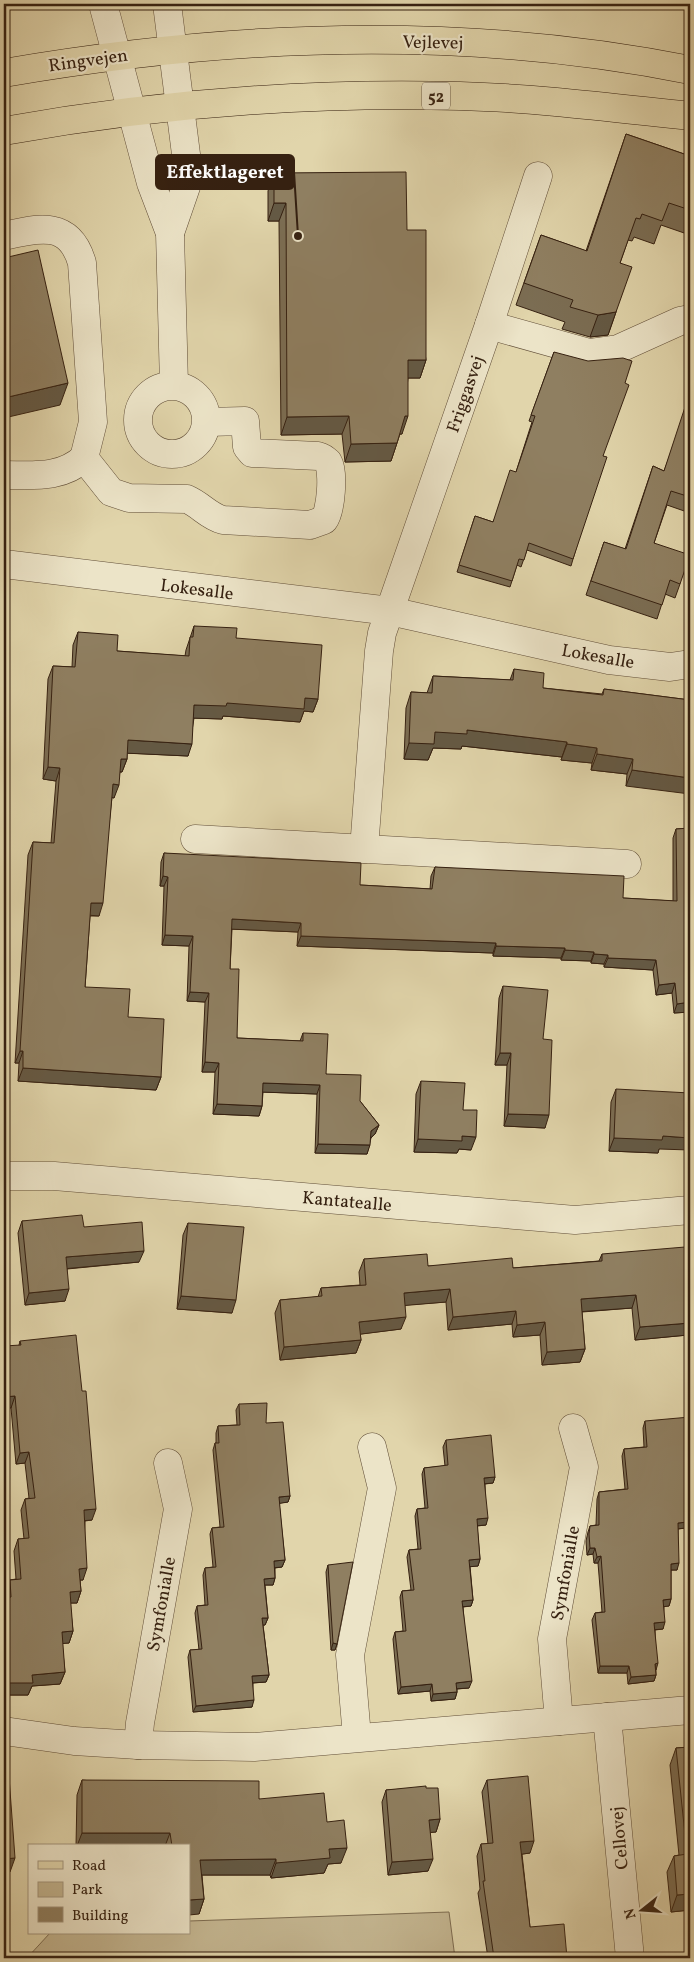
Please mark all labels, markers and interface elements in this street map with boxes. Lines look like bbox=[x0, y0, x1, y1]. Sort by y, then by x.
street label: Vejlevej bbox=[402, 30, 464, 57]
street label: Ringvejen bbox=[47, 44, 130, 79]
road number: 52 bbox=[422, 82, 450, 110]
callout: Effektlageret bbox=[156, 155, 294, 189]
text: Effektlageret bbox=[166, 160, 284, 186]
street label: Friggasvej bbox=[442, 353, 491, 436]
street label: Lokesalle bbox=[159, 574, 235, 607]
street label: Lokesalle bbox=[559, 639, 636, 676]
street label: Kantatealle bbox=[301, 1186, 393, 1219]
street label: Symfonialle bbox=[546, 1524, 587, 1623]
street label: Symfonialle bbox=[142, 1555, 183, 1654]
street label: Cellovej bbox=[605, 1805, 636, 1871]
legend bbox=[28, 1844, 190, 1934]
text: Road bbox=[72, 1856, 106, 1877]
text: Park bbox=[72, 1880, 103, 1901]
north arrow bbox=[616, 1884, 666, 1934]
text: Building bbox=[72, 1906, 129, 1927]
text: N bbox=[620, 1906, 642, 1921]

